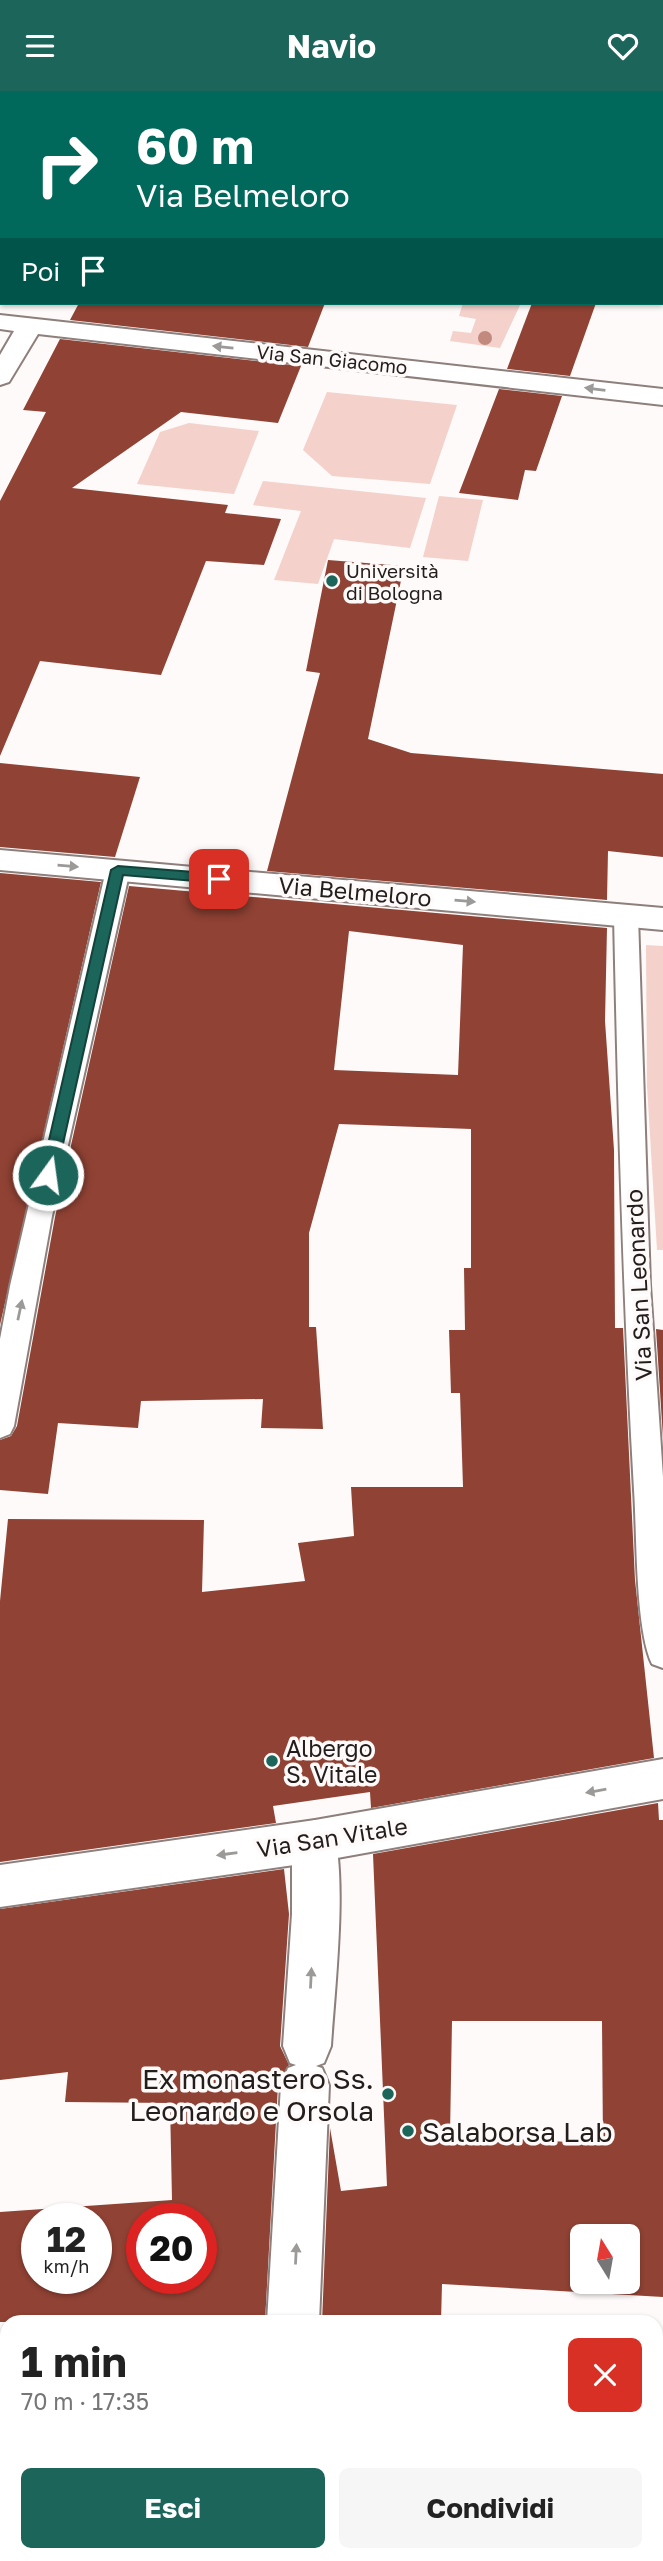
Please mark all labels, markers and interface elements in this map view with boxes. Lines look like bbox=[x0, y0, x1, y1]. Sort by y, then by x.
icon: menu bbox=[21, 27, 59, 65]
text: Navio bbox=[287, 27, 376, 65]
icon: heart bbox=[604, 27, 642, 65]
text: 60 m bbox=[136, 116, 254, 175]
icon: right bbox=[21, 119, 112, 210]
text: Via Belmeloro bbox=[136, 176, 350, 214]
icon: arrive bbox=[74, 252, 112, 290]
text: Poi bbox=[21, 256, 60, 287]
street label: Via San Giacomo bbox=[255, 340, 409, 378]
one-way arrow bbox=[212, 341, 234, 352]
one-way arrow bbox=[584, 384, 606, 395]
place label: Università di Bologna bbox=[346, 559, 443, 604]
marker: Università di Bologna bbox=[324, 573, 340, 589]
pin bbox=[189, 849, 249, 909]
icon: arrive bbox=[200, 860, 238, 898]
one-way arrow bbox=[57, 861, 79, 872]
street label: Via Belmeloro bbox=[277, 870, 433, 912]
one-way arrow bbox=[455, 896, 477, 907]
position arrow bbox=[11, 1138, 85, 1212]
street label: Via San Leonardo bbox=[619, 1189, 657, 1381]
one-way arrow bbox=[14, 1299, 25, 1321]
place label: Albergo S. Vitale bbox=[286, 1734, 377, 1788]
marker: Albergo S. Vitale bbox=[264, 1753, 280, 1769]
one-way arrow bbox=[585, 1786, 607, 1797]
street label: Via San Vitale bbox=[255, 1811, 409, 1863]
one-way arrow bbox=[216, 1848, 238, 1859]
one-way arrow bbox=[306, 1967, 317, 1989]
place label: Ex monastero Ss. Leonardo e Orsola bbox=[129, 2062, 374, 2127]
marker: Ex monastero Ss. Leonardo e Orsola bbox=[380, 2086, 396, 2102]
place label: Salaborsa Lab bbox=[422, 2115, 612, 2148]
marker: Salaborsa Lab bbox=[400, 2123, 416, 2139]
speed limit sign: 20 bbox=[126, 2203, 217, 2294]
text: 12 bbox=[47, 2218, 86, 2260]
north arrow bbox=[570, 2224, 640, 2294]
map controls bbox=[570, 2224, 640, 2294]
one-way arrow bbox=[291, 2243, 302, 2265]
text: km/h bbox=[44, 2255, 89, 2277]
text: 1 min bbox=[21, 2336, 127, 2386]
button: close bbox=[568, 2338, 642, 2412]
text: 70 m · 17:35 bbox=[21, 2387, 149, 2415]
button: Esci bbox=[21, 2468, 325, 2548]
button: Condividi bbox=[339, 2468, 642, 2548]

